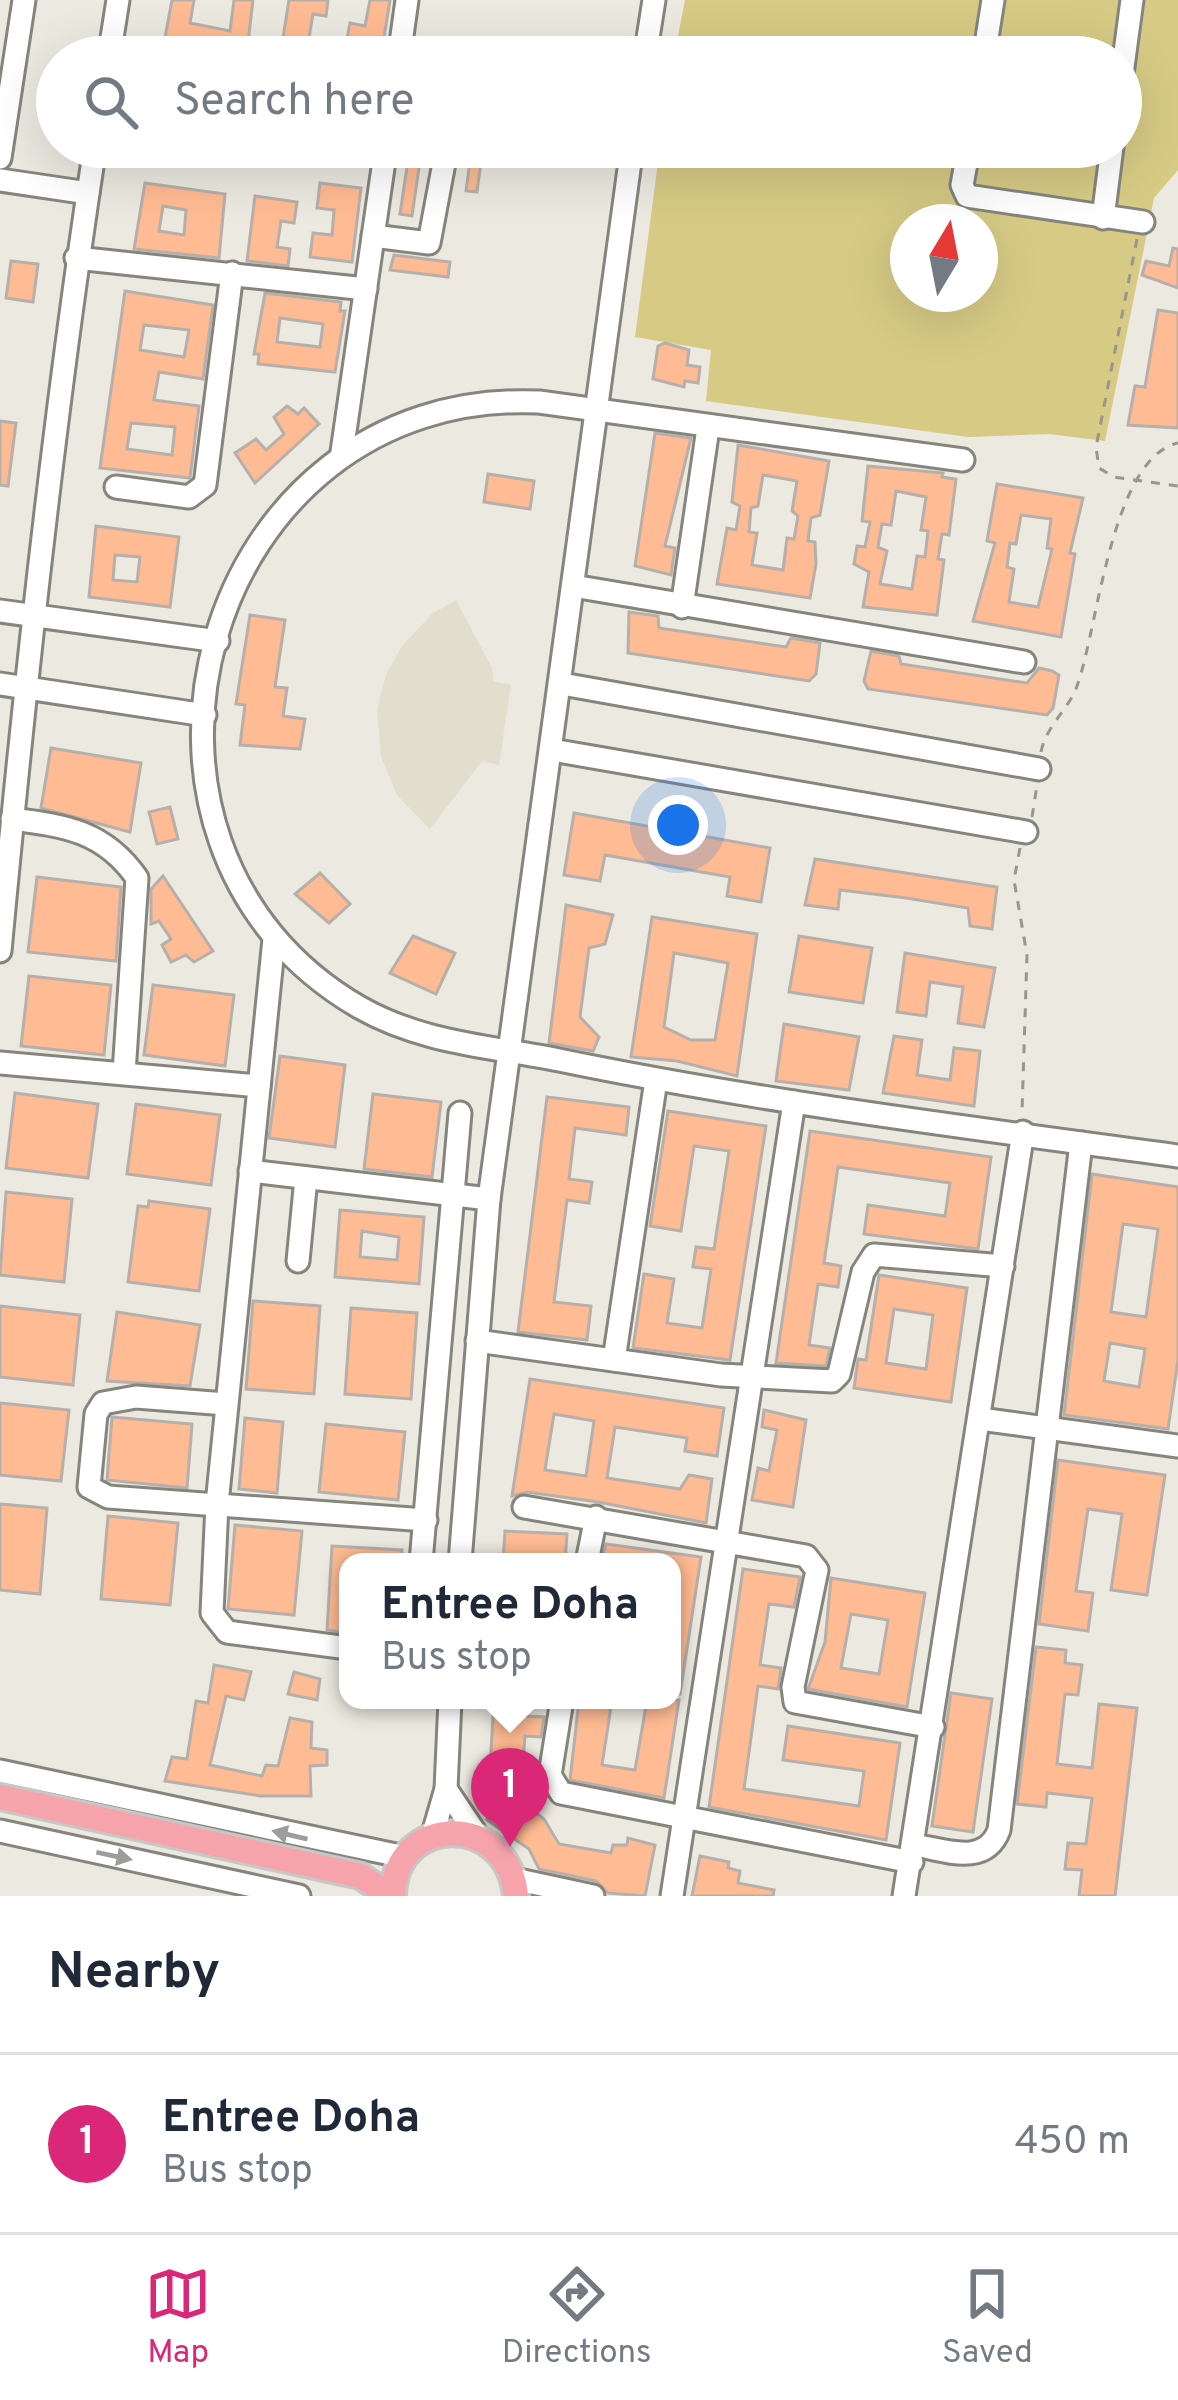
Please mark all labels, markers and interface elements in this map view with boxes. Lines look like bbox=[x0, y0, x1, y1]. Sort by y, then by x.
search box bbox=[36, 36, 1142, 168]
icon: search bbox=[78, 69, 144, 135]
text: Search here bbox=[174, 74, 414, 131]
north arrow bbox=[890, 204, 998, 312]
your location bbox=[648, 795, 708, 855]
popup bbox=[339, 1553, 681, 1709]
text: Entree Doha bbox=[381, 1578, 639, 1635]
text: Bus stop bbox=[381, 1635, 532, 1684]
pin: 1 bbox=[471, 1748, 549, 1847]
one-way arrow bbox=[272, 1825, 309, 1844]
one-way arrow bbox=[96, 1847, 134, 1866]
text: Nearby bbox=[48, 1942, 220, 2007]
text: Entree Doha bbox=[162, 2091, 420, 2148]
text: 1 bbox=[79, 2119, 95, 2168]
text: 450 m bbox=[1014, 2119, 1130, 2168]
text: Bus stop bbox=[162, 2148, 313, 2197]
tab: Map bbox=[145, 2261, 211, 2375]
tab: Directions bbox=[502, 2261, 652, 2375]
tab: Saved bbox=[942, 2261, 1033, 2375]

